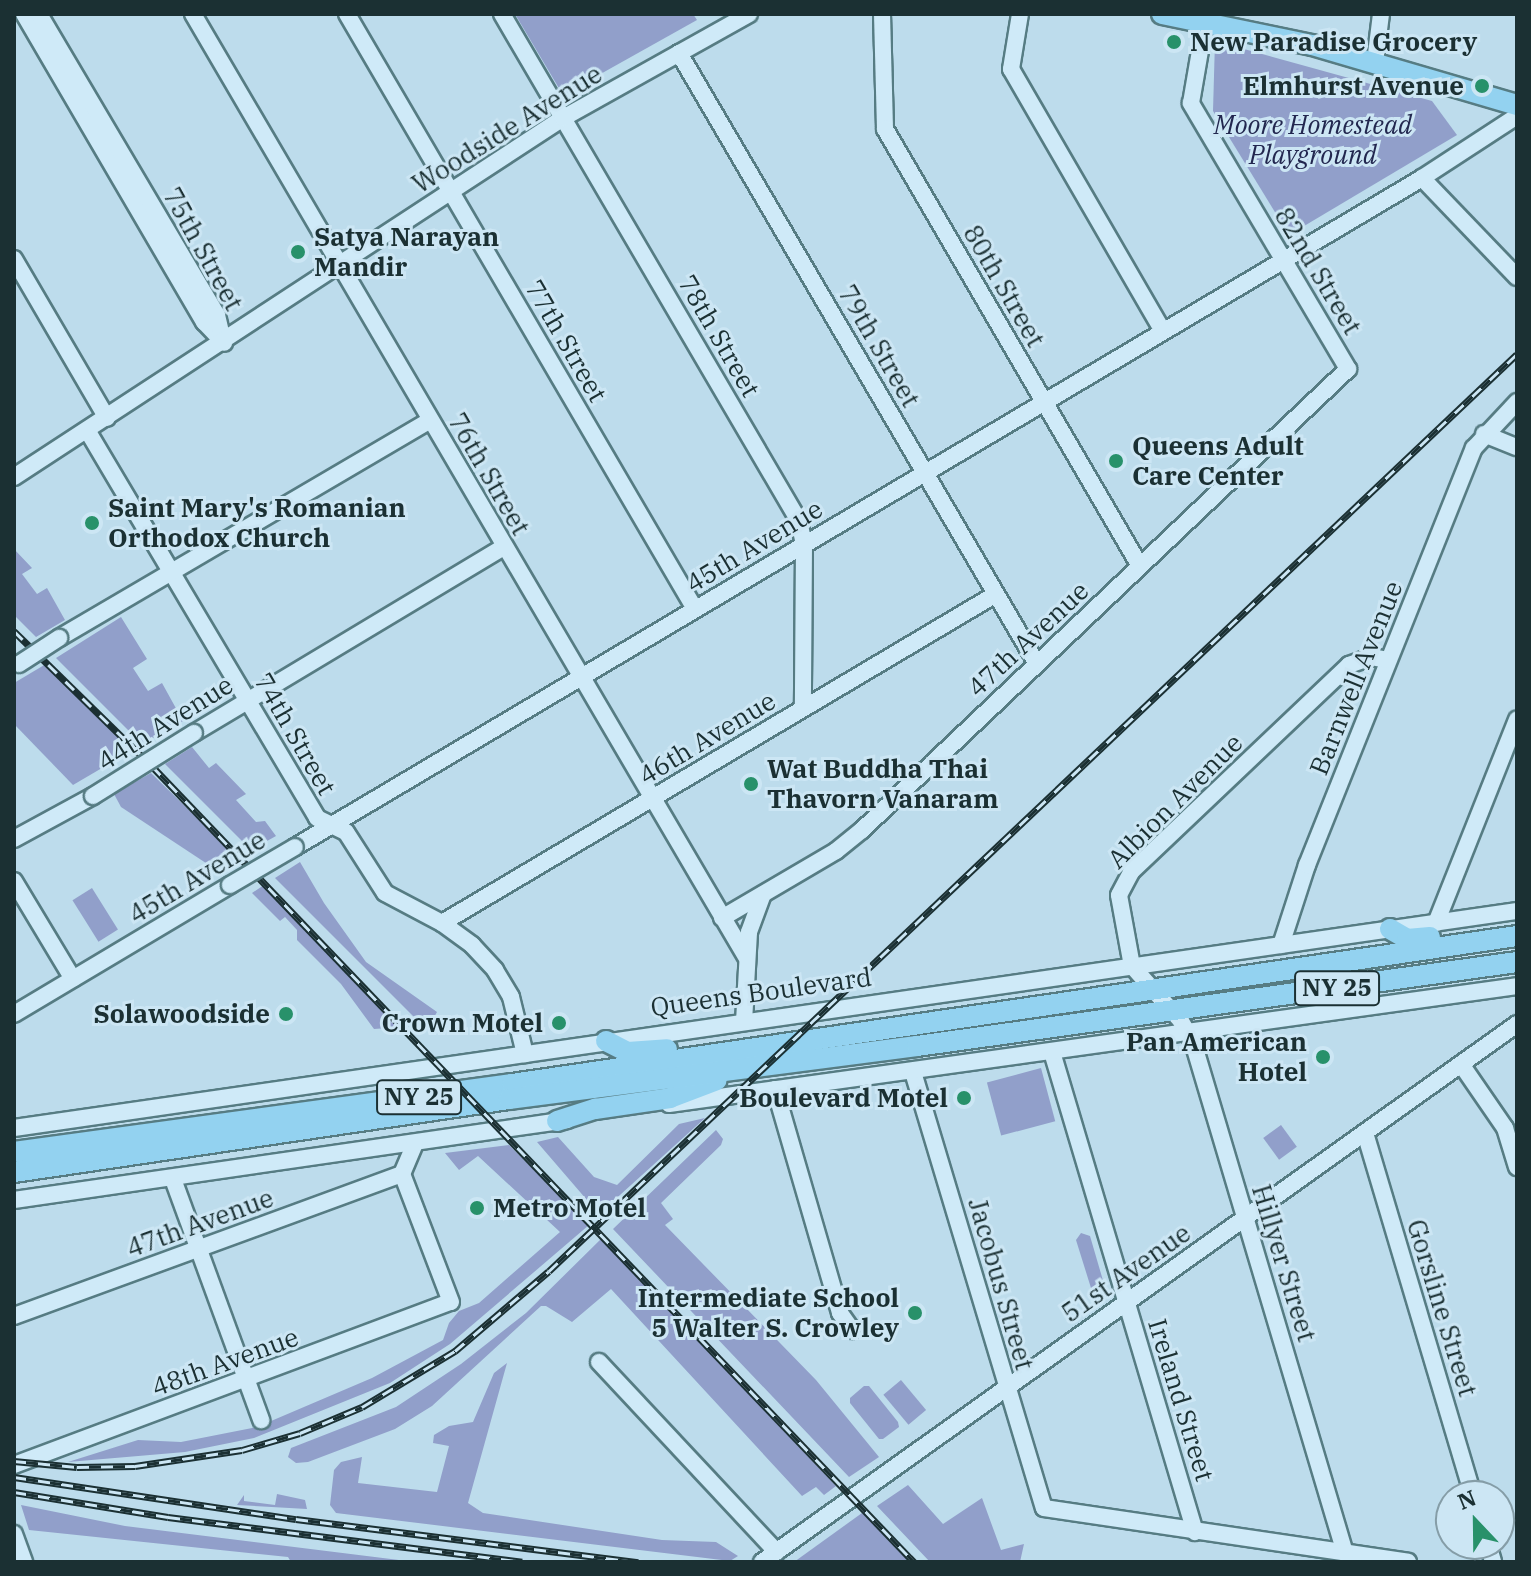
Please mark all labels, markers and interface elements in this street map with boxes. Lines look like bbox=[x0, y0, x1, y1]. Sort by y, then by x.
place label: New Paradise Grocery bbox=[1190, 26, 1477, 58]
marker: New Paradise Grocery bbox=[1165, 33, 1183, 51]
street label: Woodside Avenue bbox=[406, 58, 608, 200]
place label: Elmhurst Avenue bbox=[1243, 70, 1464, 102]
marker: Elmhurst Avenue bbox=[1471, 75, 1493, 97]
park label: Moore Homestead Playground bbox=[1214, 109, 1412, 170]
street label: 75th Street bbox=[156, 182, 250, 316]
street label: 82nd Street bbox=[1268, 202, 1368, 340]
street label: 80th Street bbox=[957, 219, 1051, 353]
place label: Satya Narayan Mandir bbox=[314, 221, 499, 282]
marker: Satya Narayan Mandir bbox=[289, 243, 307, 261]
street label: 78th Street bbox=[672, 269, 766, 403]
street label: 77th Street bbox=[519, 274, 613, 408]
street label: 79th Street bbox=[832, 279, 926, 413]
street label: 76th Street bbox=[442, 407, 536, 541]
place label: Queens Adult Care Center bbox=[1132, 430, 1304, 492]
marker: Queens Adult Care Center bbox=[1107, 452, 1125, 470]
place label: Saint Mary's Romanian Orthodox Church bbox=[108, 492, 406, 554]
street label: 45th Avenue bbox=[680, 493, 828, 599]
marker: Saint Mary's Romanian Orthodox Church bbox=[83, 514, 101, 532]
street label: 47th Avenue bbox=[961, 575, 1095, 703]
street label: Barnwell Avenue bbox=[1303, 576, 1409, 780]
street label: 74th Street bbox=[248, 667, 342, 801]
street label: 44th Avenue bbox=[91, 669, 239, 777]
street label: 46th Avenue bbox=[633, 685, 781, 791]
street label: Albion Avenue bbox=[1101, 727, 1249, 875]
place label: Wat Buddha Thai Thavorn Vanaram bbox=[767, 753, 998, 814]
marker: Wat Buddha Thai Thavorn Vanaram bbox=[742, 775, 760, 793]
street label: 45th Avenue bbox=[123, 824, 271, 930]
street label: Queens Boulevard bbox=[648, 961, 874, 1023]
road number: NY 25 bbox=[1293, 968, 1381, 1008]
place label: Solawoodside bbox=[93, 998, 270, 1030]
marker: Solawoodside bbox=[277, 1005, 295, 1023]
place label: Crown Motel bbox=[382, 1007, 543, 1039]
marker: Crown Motel bbox=[550, 1014, 568, 1032]
place label: Pan American Hotel bbox=[1126, 1026, 1307, 1088]
marker: Pan American Hotel bbox=[1314, 1048, 1332, 1066]
road number: NY 25 bbox=[375, 1077, 463, 1117]
place label: Boulevard Motel bbox=[739, 1082, 948, 1114]
marker: Boulevard Motel bbox=[955, 1089, 973, 1107]
street label: Hillyer Street bbox=[1245, 1181, 1323, 1345]
street label: 47th Avenue bbox=[122, 1182, 278, 1264]
place label: Metro Motel bbox=[493, 1192, 646, 1224]
street label: Jacobus Street bbox=[962, 1195, 1040, 1373]
marker: Metro Motel bbox=[468, 1199, 486, 1217]
street label: Gorsline Street bbox=[1400, 1216, 1484, 1400]
street label: 51st Avenue bbox=[1055, 1217, 1197, 1329]
place label: Intermediate School 5 Walter S. Crowley bbox=[638, 1282, 899, 1344]
marker: Intermediate School 5 Walter S. Crowley bbox=[906, 1304, 924, 1322]
street label: Ireland Street bbox=[1142, 1315, 1220, 1485]
street label: 48th Avenue bbox=[147, 1321, 303, 1403]
north arrow bbox=[1435, 1480, 1515, 1560]
text: N bbox=[1453, 1482, 1480, 1516]

